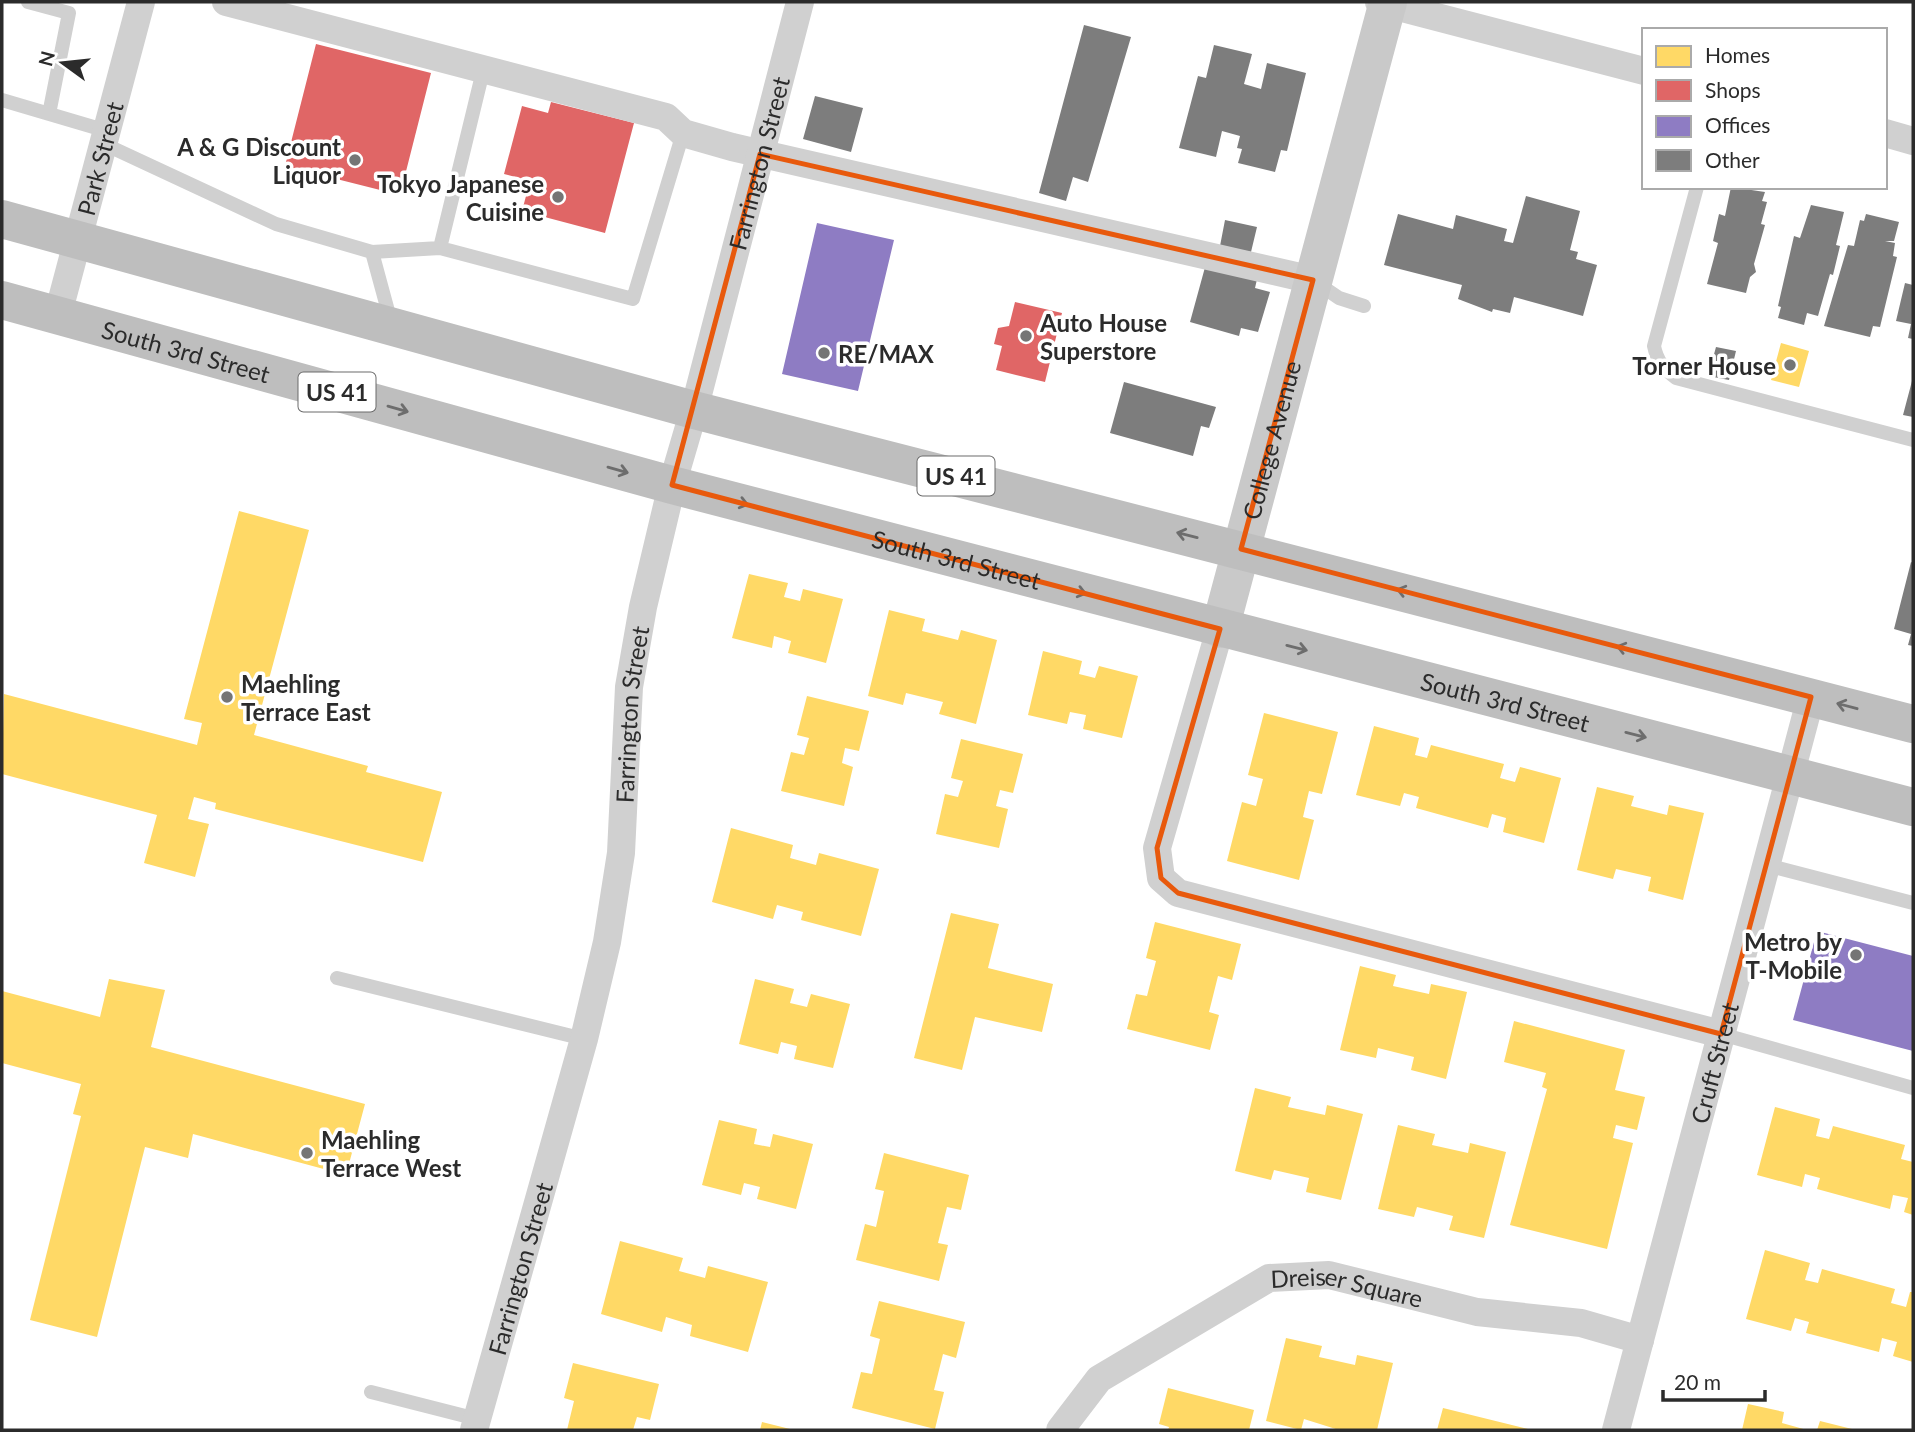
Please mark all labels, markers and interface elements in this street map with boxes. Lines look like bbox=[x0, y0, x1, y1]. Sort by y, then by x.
north arrow bbox=[28, 28, 98, 98]
legend bbox=[1642, 28, 1887, 189]
text: Homes bbox=[1705, 42, 1770, 67]
text: N bbox=[33, 48, 59, 69]
street label: Farrington Street bbox=[722, 73, 795, 253]
text: Shops bbox=[1705, 77, 1761, 102]
street label: Park Street bbox=[70, 98, 128, 218]
text: Offices bbox=[1705, 112, 1770, 137]
place label: A & G Discount Liquor bbox=[176, 132, 341, 189]
text: Other bbox=[1705, 147, 1760, 172]
marker: A & G Discount Liquor bbox=[347, 152, 363, 168]
place label: Tokyo Japanese Cuisine bbox=[377, 169, 544, 226]
marker: Tokyo Japanese Cuisine bbox=[550, 189, 566, 205]
place label: Auto House Superstore bbox=[1039, 308, 1167, 365]
street label: South 3rd Street bbox=[99, 314, 274, 388]
marker: Auto House Superstore bbox=[1018, 328, 1034, 344]
place label: RE/MAX bbox=[838, 339, 935, 368]
marker: RE/MAX bbox=[816, 345, 832, 361]
place label: Torner House bbox=[1632, 351, 1776, 380]
street label: College Avenue bbox=[1236, 357, 1306, 522]
marker: Torner House bbox=[1782, 357, 1798, 373]
road number: US 41 bbox=[298, 372, 376, 412]
one-way arrow bbox=[387, 403, 409, 416]
road number: US 41 bbox=[918, 456, 995, 496]
one-way arrow bbox=[606, 464, 628, 477]
one-way arrow bbox=[726, 496, 749, 509]
street label: South 3rd Street bbox=[869, 523, 1044, 595]
one-way arrow bbox=[1176, 528, 1198, 541]
one-way arrow bbox=[1065, 585, 1087, 598]
one-way arrow bbox=[1396, 585, 1419, 598]
street label: Farrington Street bbox=[609, 623, 654, 804]
one-way arrow bbox=[1285, 642, 1307, 655]
one-way arrow bbox=[1616, 642, 1639, 655]
street label: South 3rd Street bbox=[1418, 665, 1593, 737]
place label: Maehling Terrace East bbox=[241, 669, 371, 726]
marker: Maehling Terrace East bbox=[219, 689, 235, 705]
one-way arrow bbox=[1836, 699, 1859, 712]
one-way arrow bbox=[1624, 729, 1646, 742]
place label: Metro by T-Mobile bbox=[1744, 927, 1842, 984]
marker: Metro by T-Mobile bbox=[1848, 947, 1864, 963]
street label: Cruft Street bbox=[1684, 999, 1744, 1126]
place label: Maehling Terrace West bbox=[321, 1125, 461, 1182]
marker: Maehling Terrace West bbox=[299, 1145, 315, 1161]
street label: Farrington Street bbox=[481, 1178, 558, 1358]
street label: Dreiser Square bbox=[1270, 1260, 1426, 1312]
scale bar bbox=[1663, 1358, 1764, 1402]
text: 20 m bbox=[1674, 1369, 1721, 1394]

